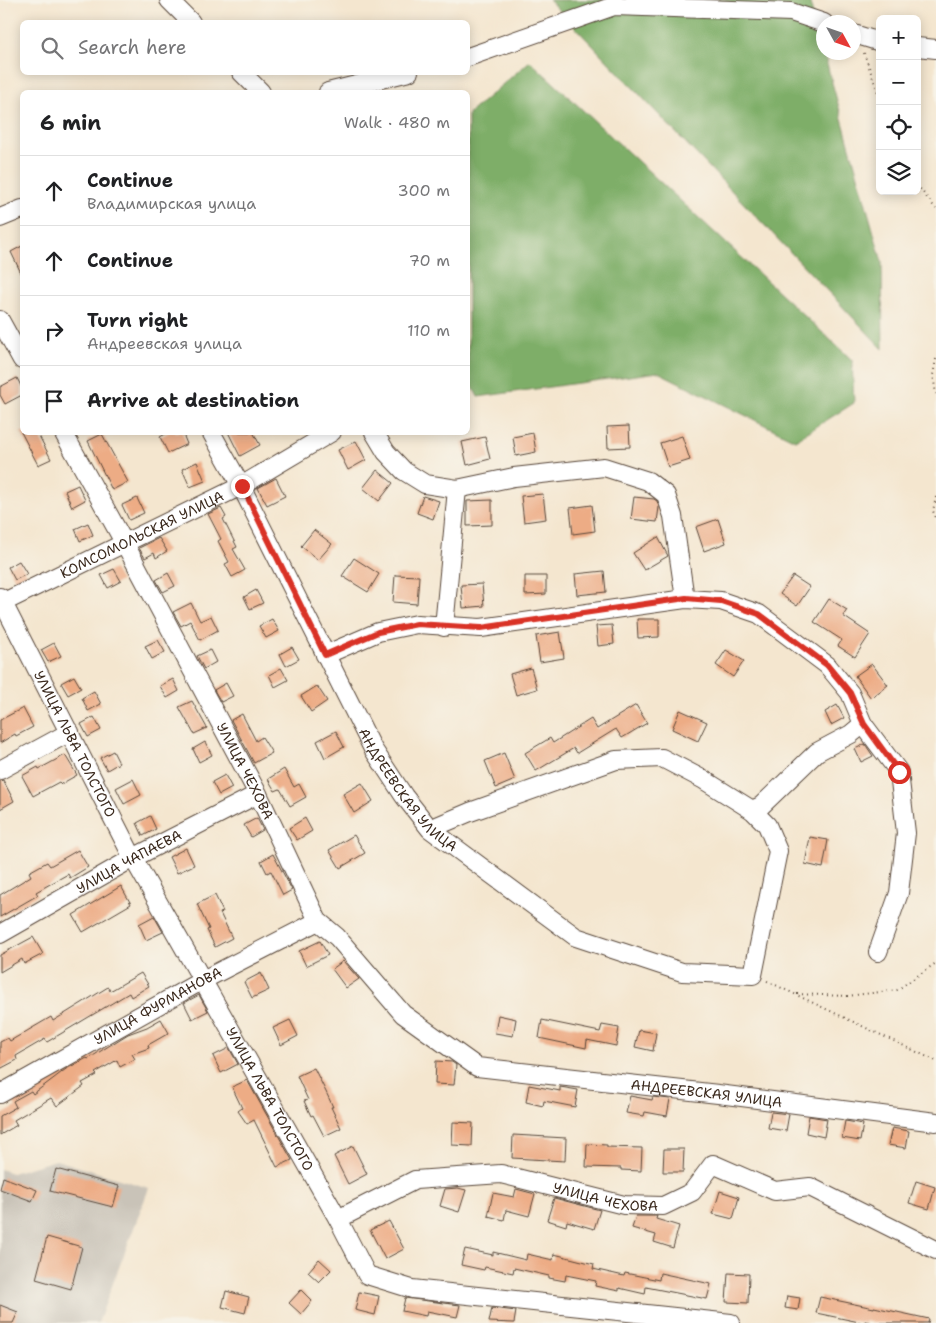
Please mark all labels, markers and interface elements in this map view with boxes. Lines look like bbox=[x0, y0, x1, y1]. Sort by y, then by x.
north arrow bbox=[816, 15, 861, 60]
map controls bbox=[876, 15, 921, 195]
button: + bbox=[876, 15, 921, 60]
search box bbox=[20, 20, 470, 75]
icon: search bbox=[38, 34, 66, 62]
text: Search here bbox=[78, 35, 187, 60]
button: − bbox=[876, 60, 921, 105]
button: locate bbox=[876, 105, 921, 150]
text: 6 min bbox=[40, 109, 101, 137]
text: Walk · 480 m bbox=[344, 112, 450, 133]
button: layers bbox=[876, 150, 921, 195]
text: Continue bbox=[87, 168, 173, 193]
icon: ahead bbox=[40, 177, 68, 205]
text: 300 m bbox=[398, 180, 450, 201]
text: Владимирская улица bbox=[87, 193, 256, 214]
icon: ahead bbox=[40, 247, 68, 275]
text: Continue bbox=[87, 248, 173, 273]
text: 70 m bbox=[409, 250, 450, 271]
text: Turn right bbox=[87, 308, 188, 333]
icon: right bbox=[40, 317, 68, 345]
text: 110 m bbox=[407, 320, 450, 341]
text: Андреевская улица bbox=[87, 333, 242, 354]
icon: arrive bbox=[40, 387, 68, 415]
text: Arrive at destination bbox=[87, 388, 299, 413]
route end bbox=[231, 475, 254, 498]
street label: КОМСОМОЛЬСКАЯ УЛИЦА bbox=[57, 487, 227, 582]
street label: УЛИЦА ЛЬВА ТОЛСТОГО bbox=[30, 668, 120, 820]
street label: УЛИЦА ЧЕХОВА bbox=[213, 719, 278, 823]
street label: АНДРЕЕВСКАЯ УЛИЦА bbox=[355, 725, 461, 855]
route start bbox=[888, 761, 911, 784]
street label: УЛИЦА ЧАПАЕВА bbox=[73, 826, 185, 898]
street label: УЛИЦА ФУРМАНОВА bbox=[91, 963, 225, 1048]
street label: УЛИЦА ЛЬВА ТОЛСТОГО bbox=[222, 1024, 318, 1174]
street label: АНДРЕЕВСКАЯ УЛИЦА bbox=[630, 1075, 783, 1111]
street label: УЛИЦА ЧЕХОВА bbox=[551, 1178, 658, 1215]

